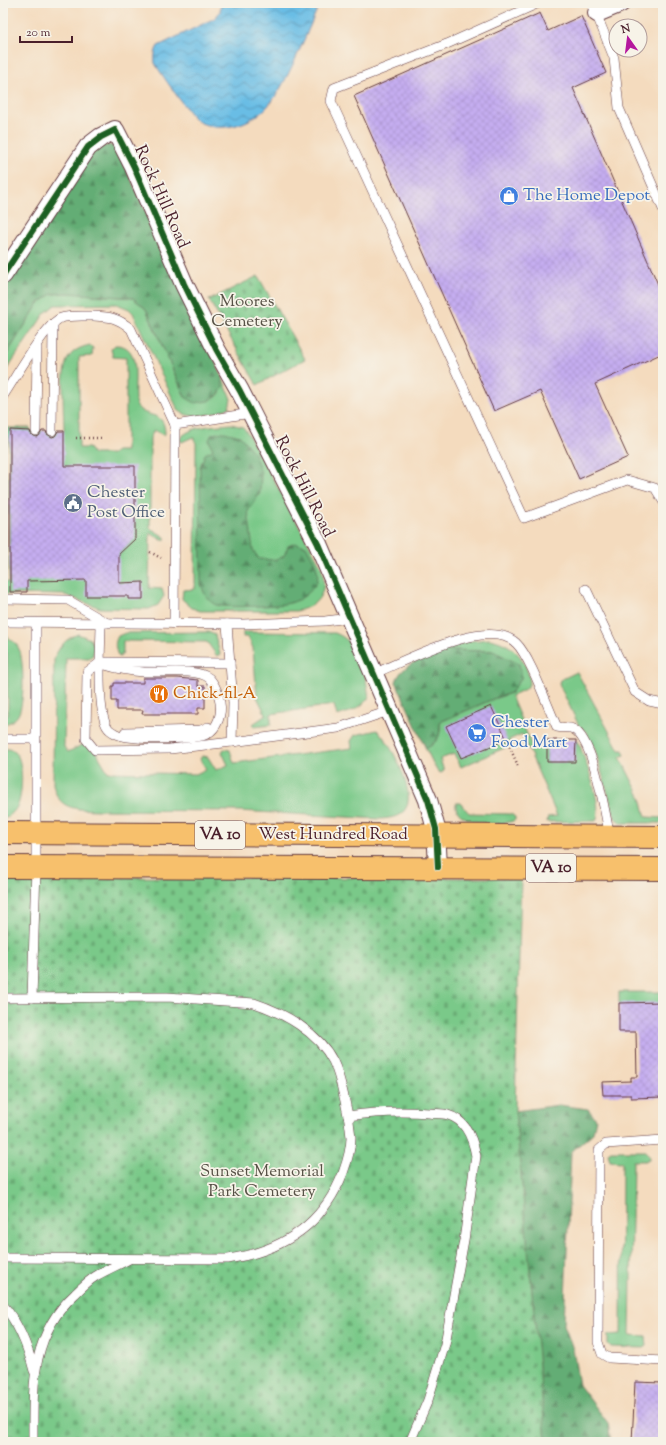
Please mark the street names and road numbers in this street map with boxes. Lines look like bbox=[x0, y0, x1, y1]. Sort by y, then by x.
street label: Rock Hill Road bbox=[127, 141, 195, 253]
street label: Rock Hill Road bbox=[268, 432, 340, 542]
road number: VA 10 bbox=[195, 821, 245, 849]
street label: West Hundred Road bbox=[258, 823, 408, 847]
road number: VA 10 bbox=[526, 854, 576, 882]

